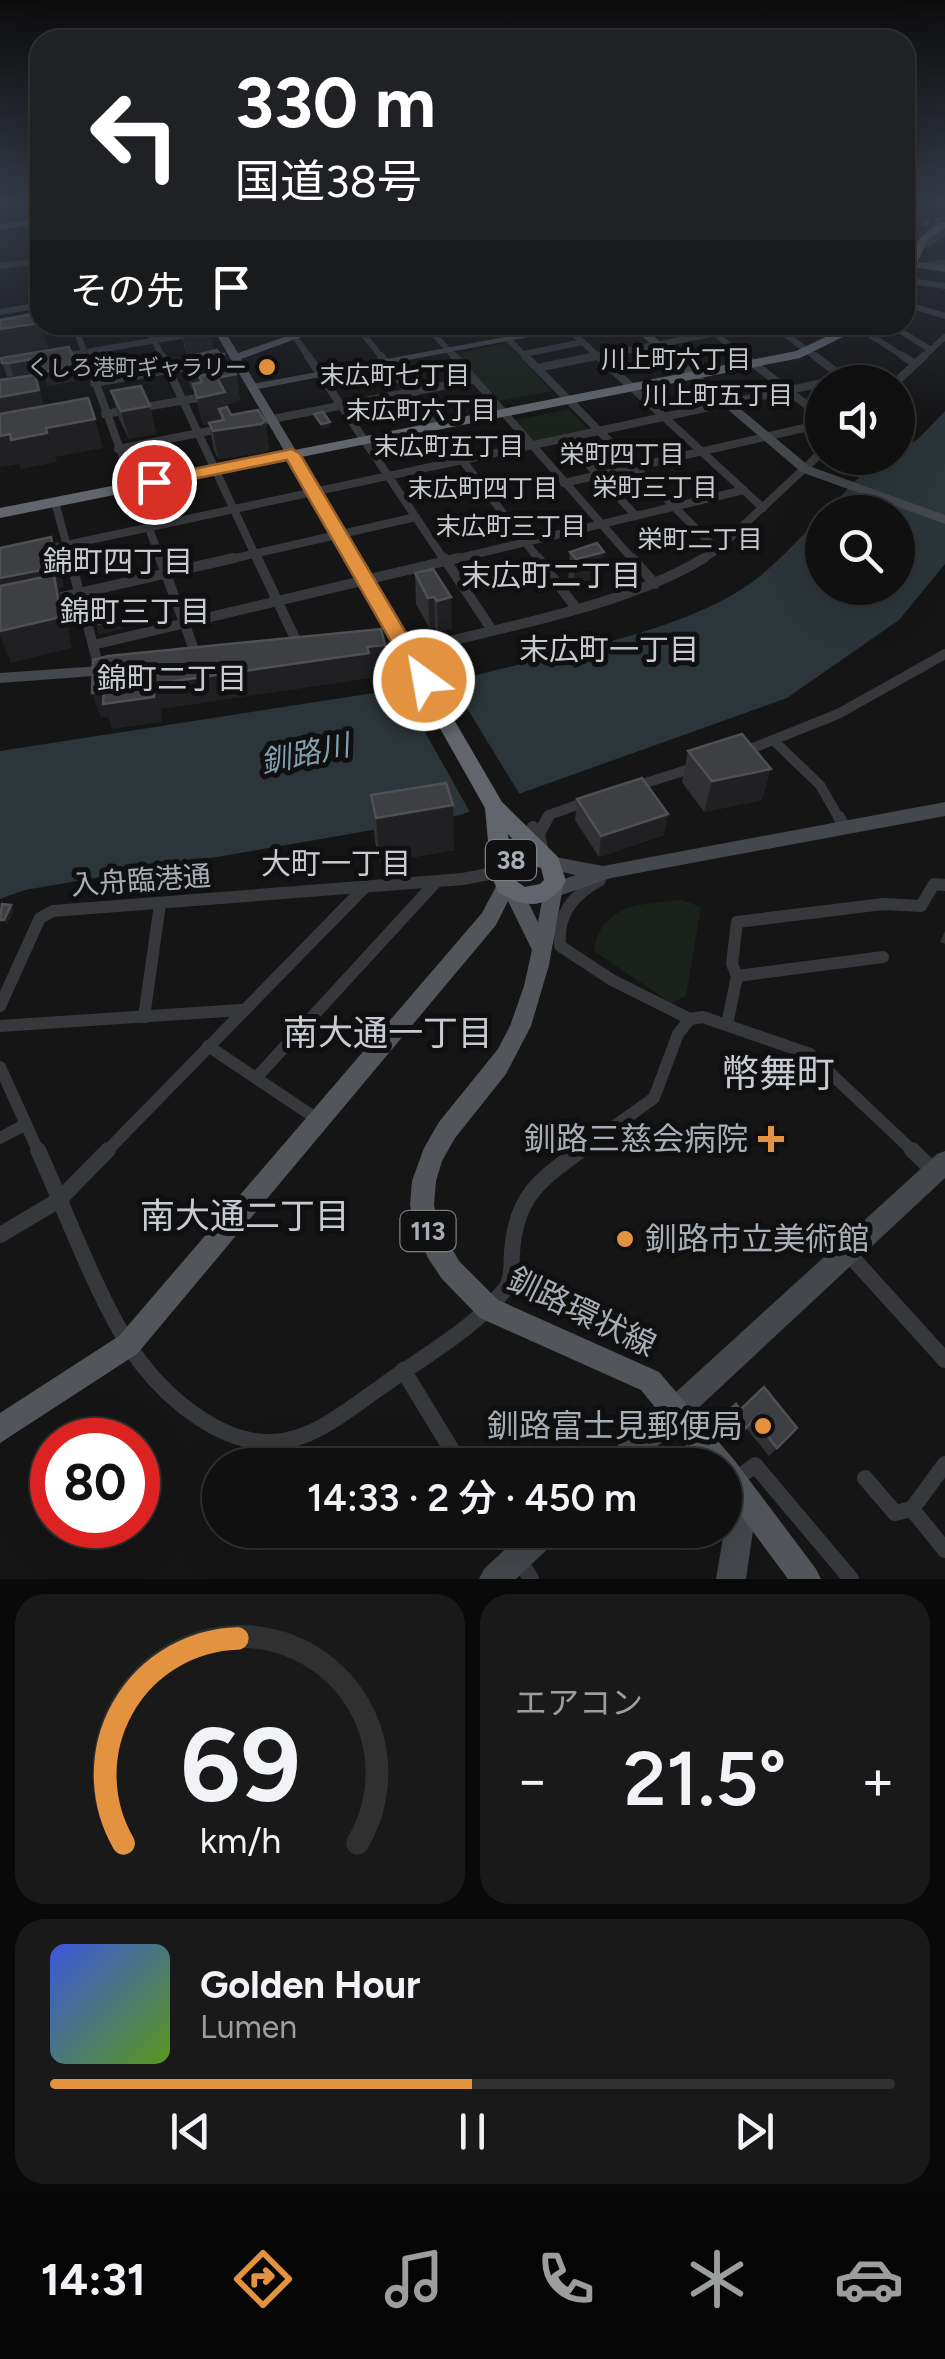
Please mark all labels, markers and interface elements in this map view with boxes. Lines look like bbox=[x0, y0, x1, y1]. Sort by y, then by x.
text: 330 m bbox=[235, 60, 436, 145]
icon: left bbox=[70, 70, 200, 200]
text: 国道38号 bbox=[235, 154, 422, 208]
icon: arrive bbox=[204, 260, 259, 315]
text: その先 bbox=[70, 268, 184, 314]
district label: 川上町六丁目 bbox=[601, 344, 751, 374]
place label: くしろ港町ギャラリー bbox=[27, 354, 247, 381]
marker: くしろ港町ギャラリー bbox=[256, 356, 278, 378]
district label: 末広町七丁目 bbox=[320, 360, 470, 390]
map controls bbox=[805, 365, 915, 605]
button: sound bbox=[805, 365, 915, 475]
district label: 川上町五丁目 bbox=[643, 380, 793, 410]
district label: 末広町六丁目 bbox=[346, 395, 496, 425]
district label: 末広町五丁目 bbox=[374, 431, 524, 461]
district label: 栄町四丁目 bbox=[559, 439, 685, 469]
pin bbox=[112, 440, 197, 525]
icon: arrive bbox=[127, 455, 182, 510]
district label: 栄町三丁目 bbox=[592, 472, 718, 502]
district label: 末広町四丁目 bbox=[408, 473, 558, 503]
button: search bbox=[805, 495, 915, 605]
district label: 末広町三丁目 bbox=[436, 511, 586, 541]
district label: 栄町二丁目 bbox=[637, 524, 763, 554]
district label: 錦町四丁目 bbox=[43, 543, 193, 580]
district label: 末広町二丁目 bbox=[461, 557, 641, 594]
district label: 錦町三丁目 bbox=[60, 593, 210, 630]
position arrow bbox=[372, 628, 476, 732]
district label: 末広町一丁目 bbox=[519, 631, 699, 668]
district label: 錦町二丁目 bbox=[97, 660, 247, 697]
water label: 釧路川 bbox=[257, 725, 356, 781]
road number: 38 bbox=[486, 840, 536, 880]
district label: 大町一丁目 bbox=[261, 845, 411, 882]
street label: 入舟臨港通 bbox=[70, 858, 212, 902]
district label: 南大通一丁目 bbox=[283, 1012, 493, 1054]
district label: 幣舞町 bbox=[721, 1051, 835, 1097]
place label: 釧路三慈会病院 bbox=[524, 1120, 748, 1158]
marker: 釧路三慈会病院 bbox=[758, 1126, 784, 1152]
district label: 南大通二丁目 bbox=[140, 1195, 350, 1237]
road number: 113 bbox=[400, 1211, 456, 1251]
place label: 釧路市立美術館 bbox=[645, 1220, 869, 1258]
marker: 釧路市立美術館 bbox=[614, 1228, 636, 1250]
street label: 釧路環状線 bbox=[502, 1260, 662, 1364]
place label: 釧路富士見郵便局 bbox=[487, 1407, 743, 1445]
marker: 釧路富士見郵便局 bbox=[752, 1415, 774, 1437]
speed limit sign: 80 bbox=[30, 1418, 160, 1548]
text: 14:33 · 2 分 · 450 m bbox=[307, 1475, 637, 1521]
text: エアコン bbox=[515, 1684, 643, 1722]
text: 69 bbox=[180, 1702, 300, 1827]
text: 21.5° bbox=[623, 1734, 787, 1824]
text: − bbox=[515, 1747, 549, 1813]
text: + bbox=[861, 1747, 895, 1813]
text: km/h bbox=[199, 1819, 281, 1862]
text: Golden Hour bbox=[200, 1962, 421, 2008]
text: Lumen bbox=[200, 2008, 297, 2046]
icon: previous bbox=[163, 2104, 218, 2159]
icon: pause bbox=[445, 2104, 500, 2159]
icon: next bbox=[727, 2104, 782, 2159]
icon: directions bbox=[228, 2244, 298, 2314]
icon: music bbox=[379, 2244, 449, 2314]
icon: phone bbox=[531, 2244, 601, 2314]
icon: climate bbox=[682, 2244, 752, 2314]
icon: car bbox=[834, 2244, 904, 2314]
text: 14:31 bbox=[41, 2252, 146, 2306]

